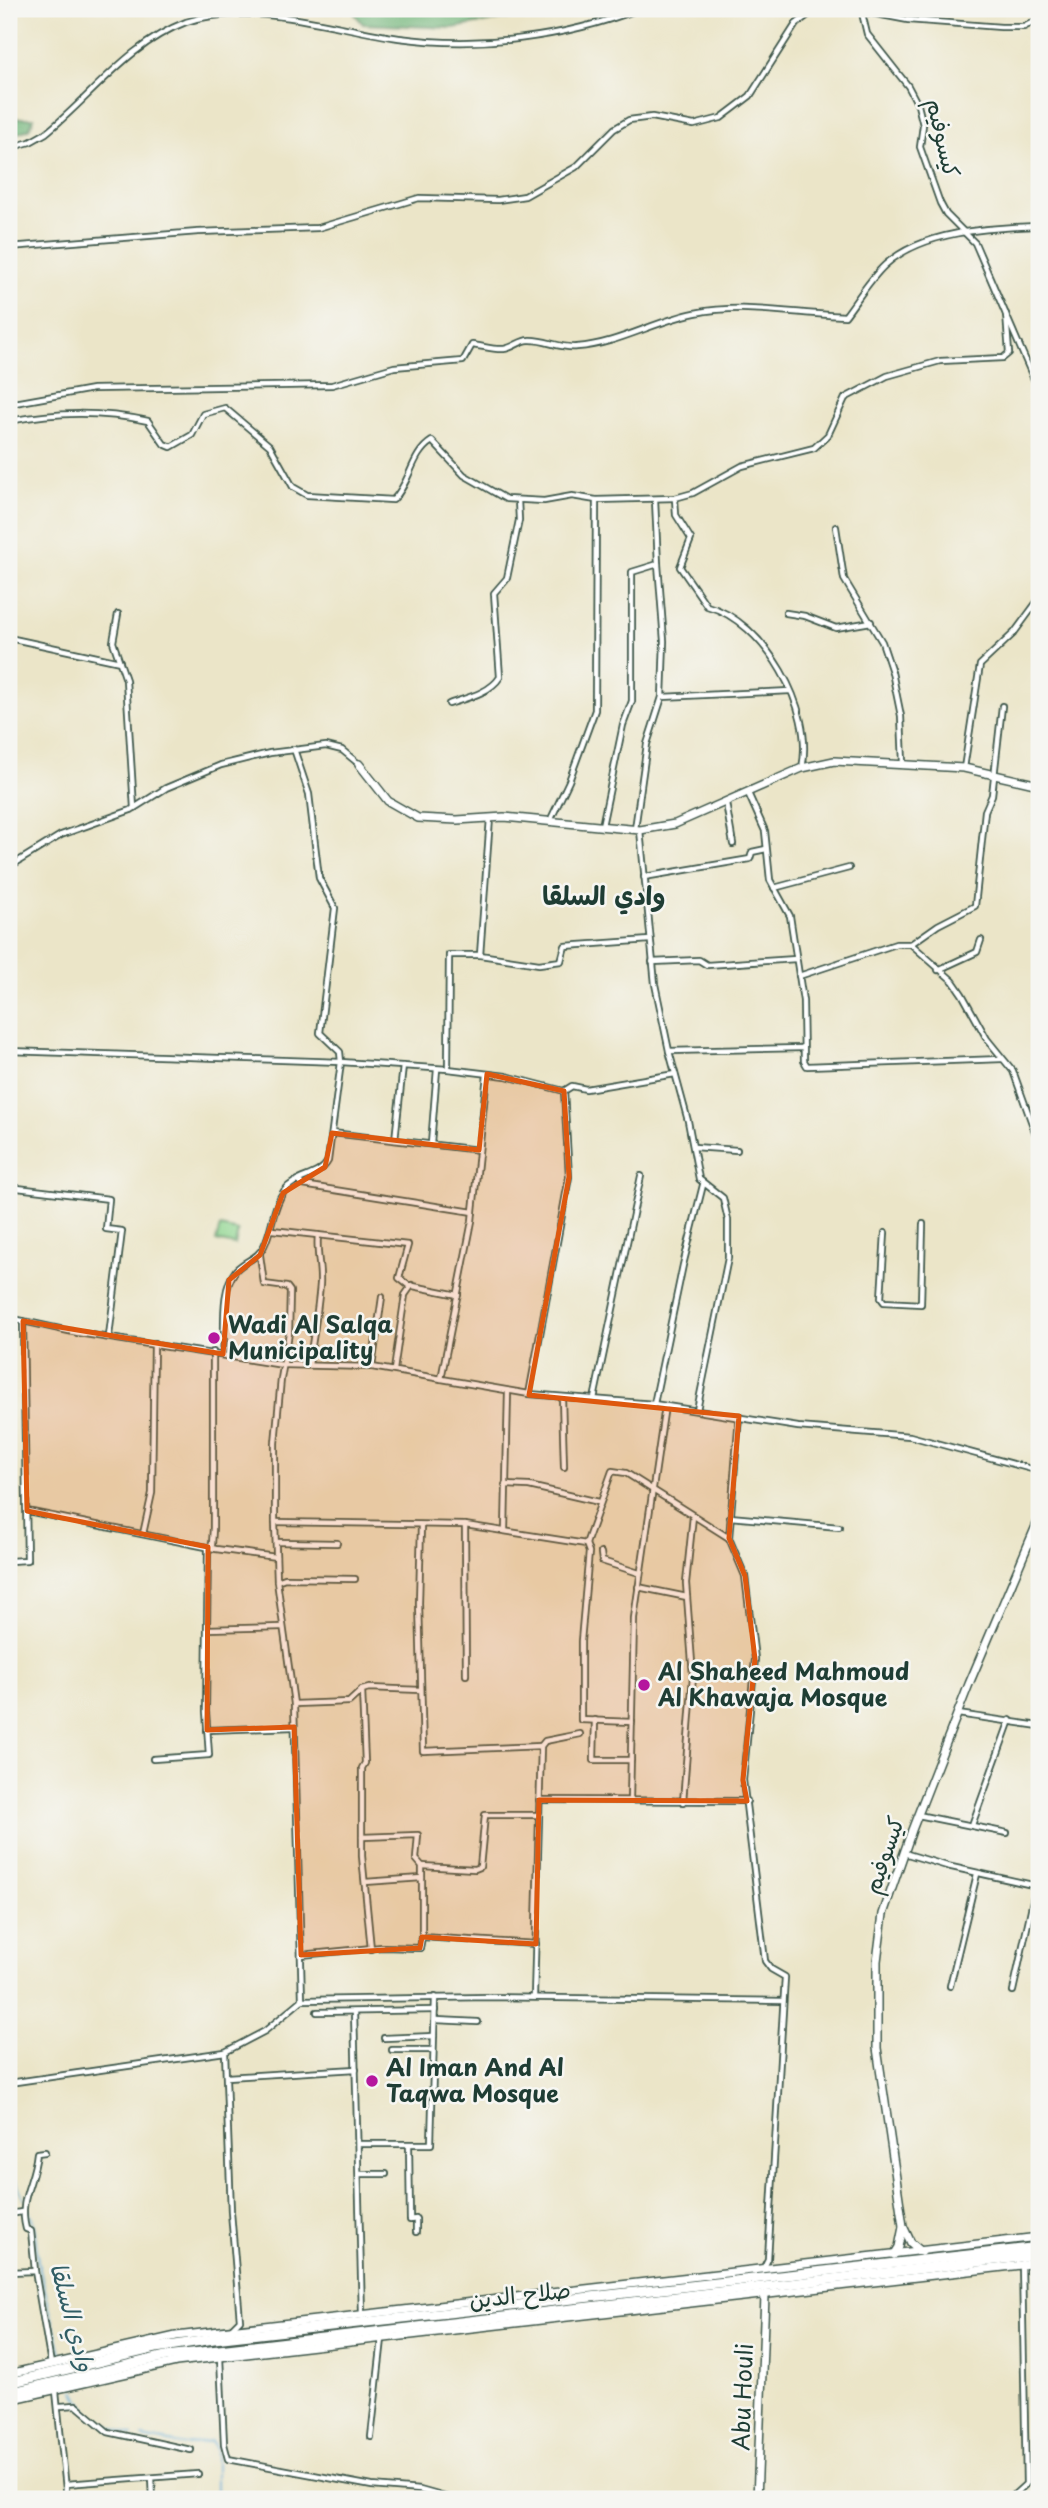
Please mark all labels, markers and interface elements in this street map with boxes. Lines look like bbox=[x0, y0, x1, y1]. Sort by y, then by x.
street label: كيسوفيم bbox=[916, 95, 971, 181]
district label: وادي السلقا bbox=[542, 875, 666, 915]
place label: Wadi Al Salqa Municipality bbox=[228, 1306, 393, 1367]
marker: Wadi Al Salqa Municipality bbox=[206, 1330, 222, 1346]
place label: Al Shaheed Mahmoud Al Khawaja Mosque bbox=[657, 1653, 909, 1714]
marker: Al Shaheed Mahmoud Al Khawaja Mosque bbox=[636, 1677, 652, 1693]
street label: كيسوفيم bbox=[853, 1811, 914, 1899]
place label: Al Iman And Al Taqwa Mosque bbox=[386, 2049, 564, 2110]
marker: Al Iman And Al Taqwa Mosque bbox=[364, 2073, 380, 2089]
water label: وادي السلقا bbox=[41, 2258, 106, 2375]
street label: صلاح الدين bbox=[467, 2271, 572, 2316]
street label: Abu Houli bbox=[722, 2343, 761, 2451]

